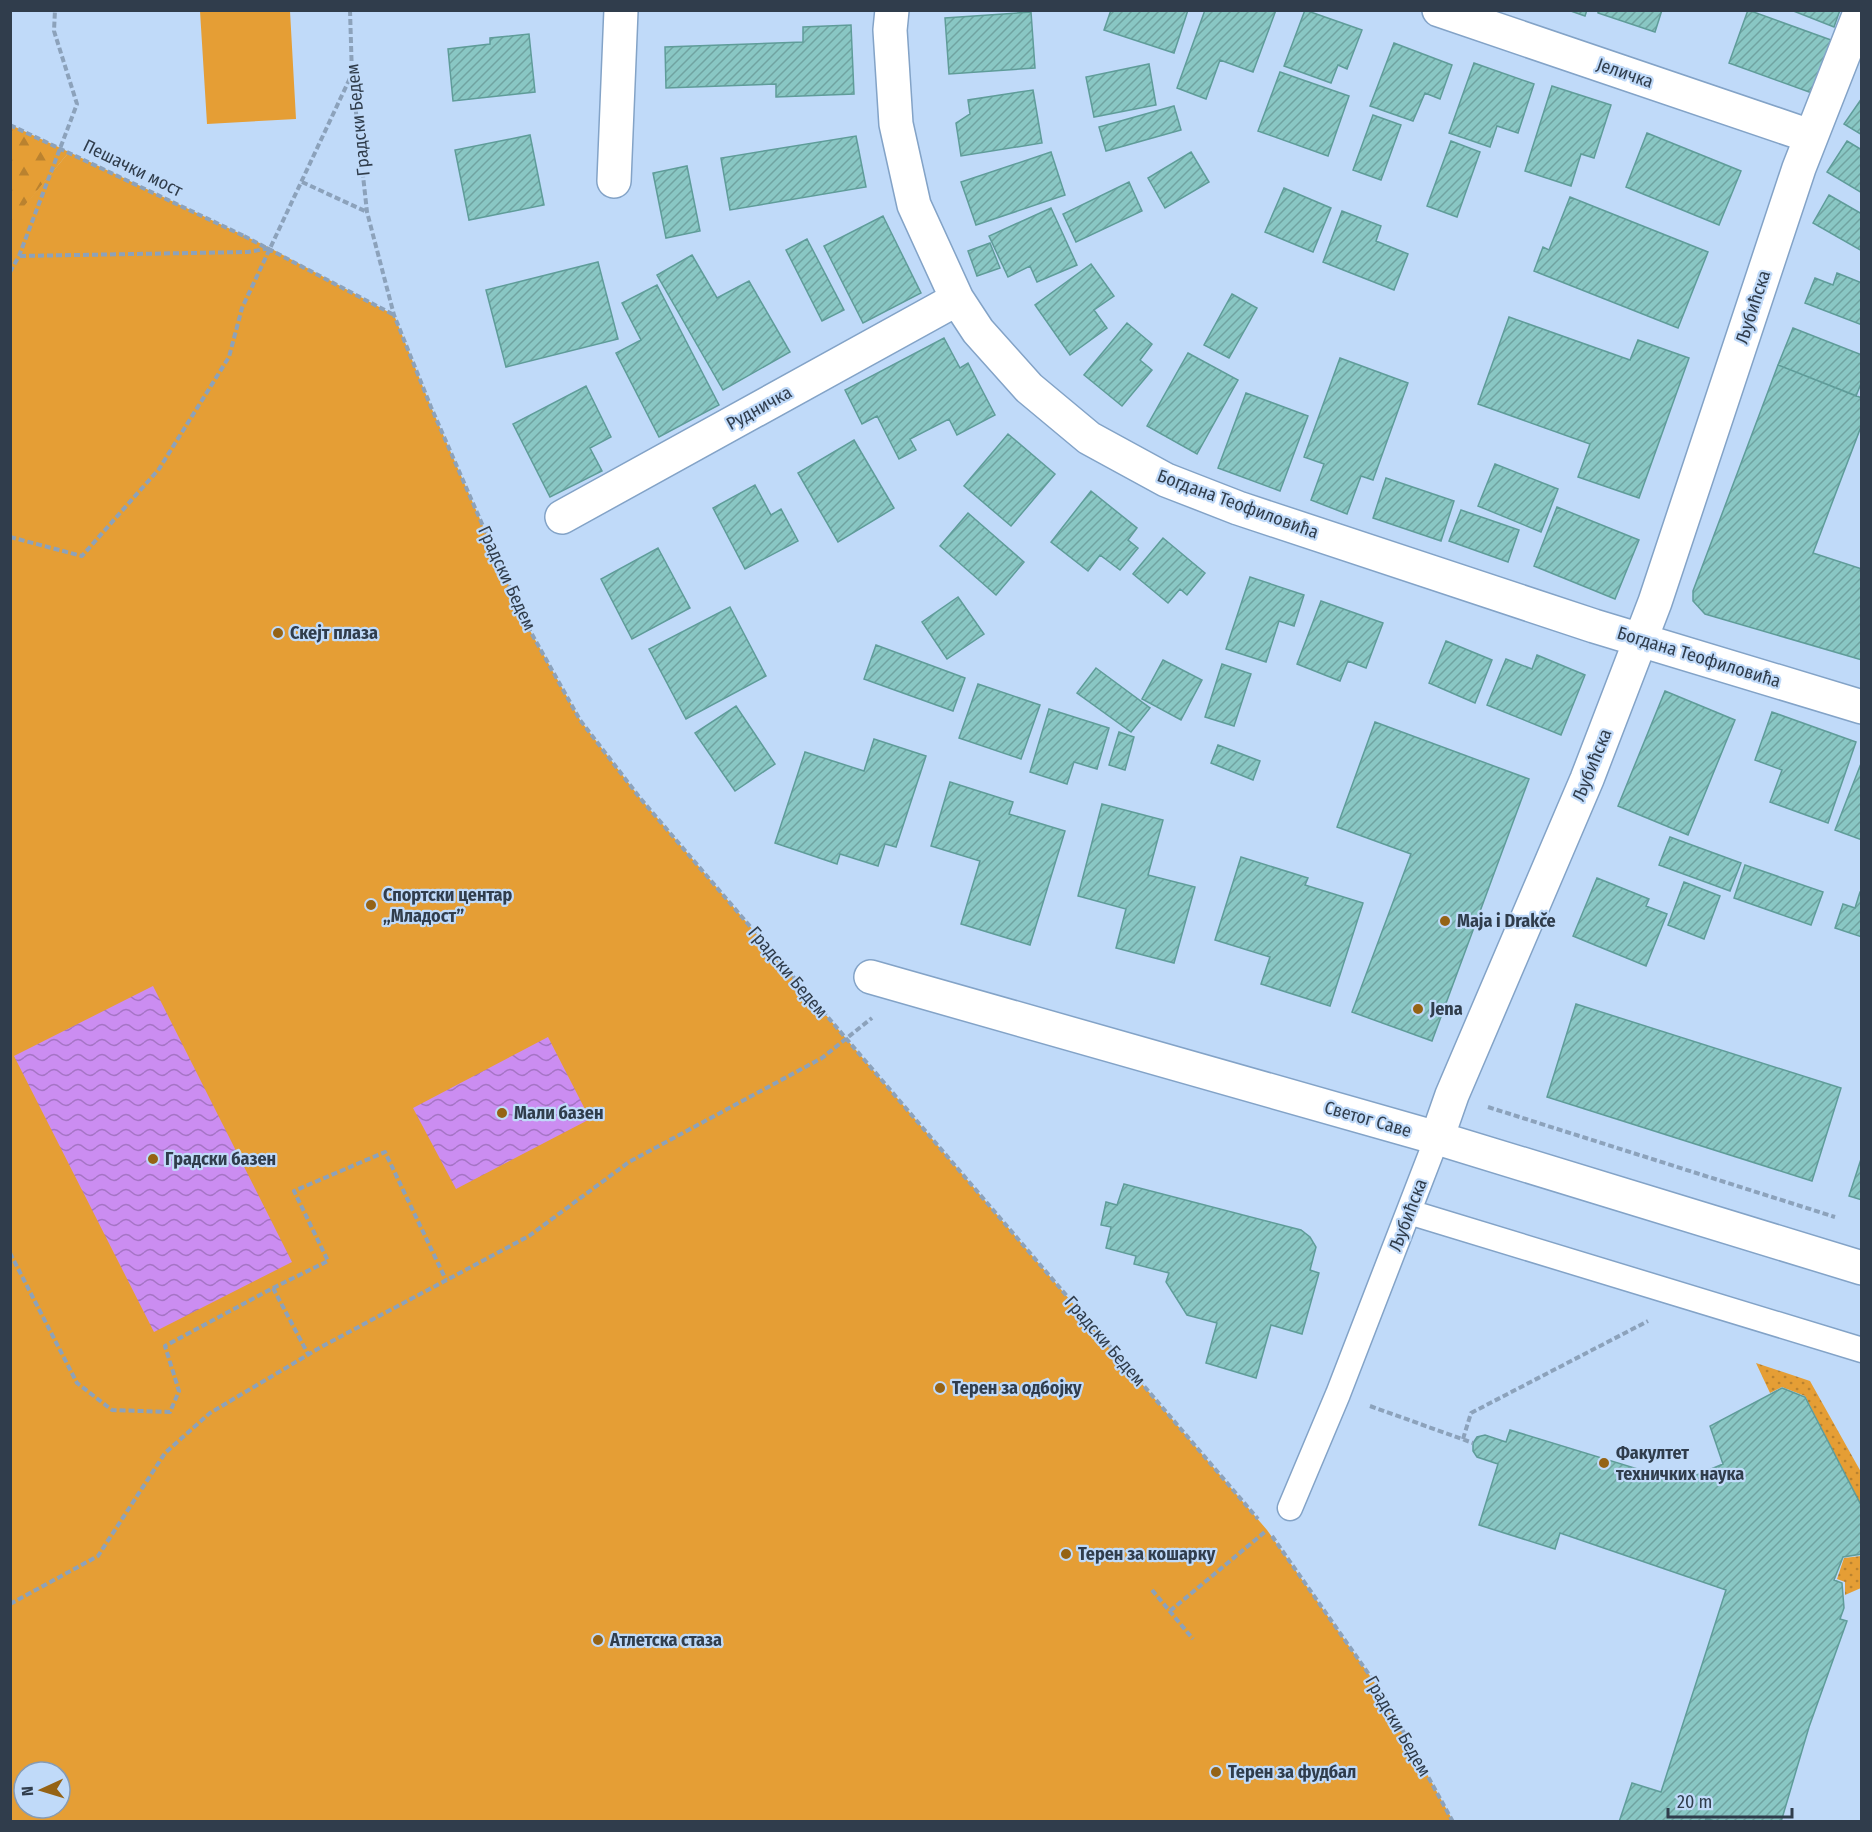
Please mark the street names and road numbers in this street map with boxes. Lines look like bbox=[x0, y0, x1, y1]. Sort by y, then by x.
street label: Јеличка bbox=[1594, 53, 1656, 93]
street label: Градски Бедем bbox=[341, 63, 375, 177]
street label: Пешачки мост bbox=[80, 134, 187, 202]
street label: Љубићска bbox=[1731, 267, 1775, 346]
street label: Рудничка bbox=[722, 381, 796, 435]
street label: Богдана Теофиловића bbox=[1154, 465, 1322, 543]
street label: Градски Бедем bbox=[473, 522, 541, 634]
street label: Богдана Теофиловића bbox=[1614, 622, 1784, 692]
street label: Љубићска bbox=[1568, 726, 1616, 804]
street label: Градски Бедем bbox=[743, 922, 833, 1022]
street label: Светог Саве bbox=[1322, 1096, 1414, 1142]
street label: Љубићска bbox=[1384, 1175, 1432, 1254]
street label: Градски Бедем bbox=[1060, 1291, 1150, 1391]
street label: Градски Бедем bbox=[1360, 1672, 1436, 1780]

